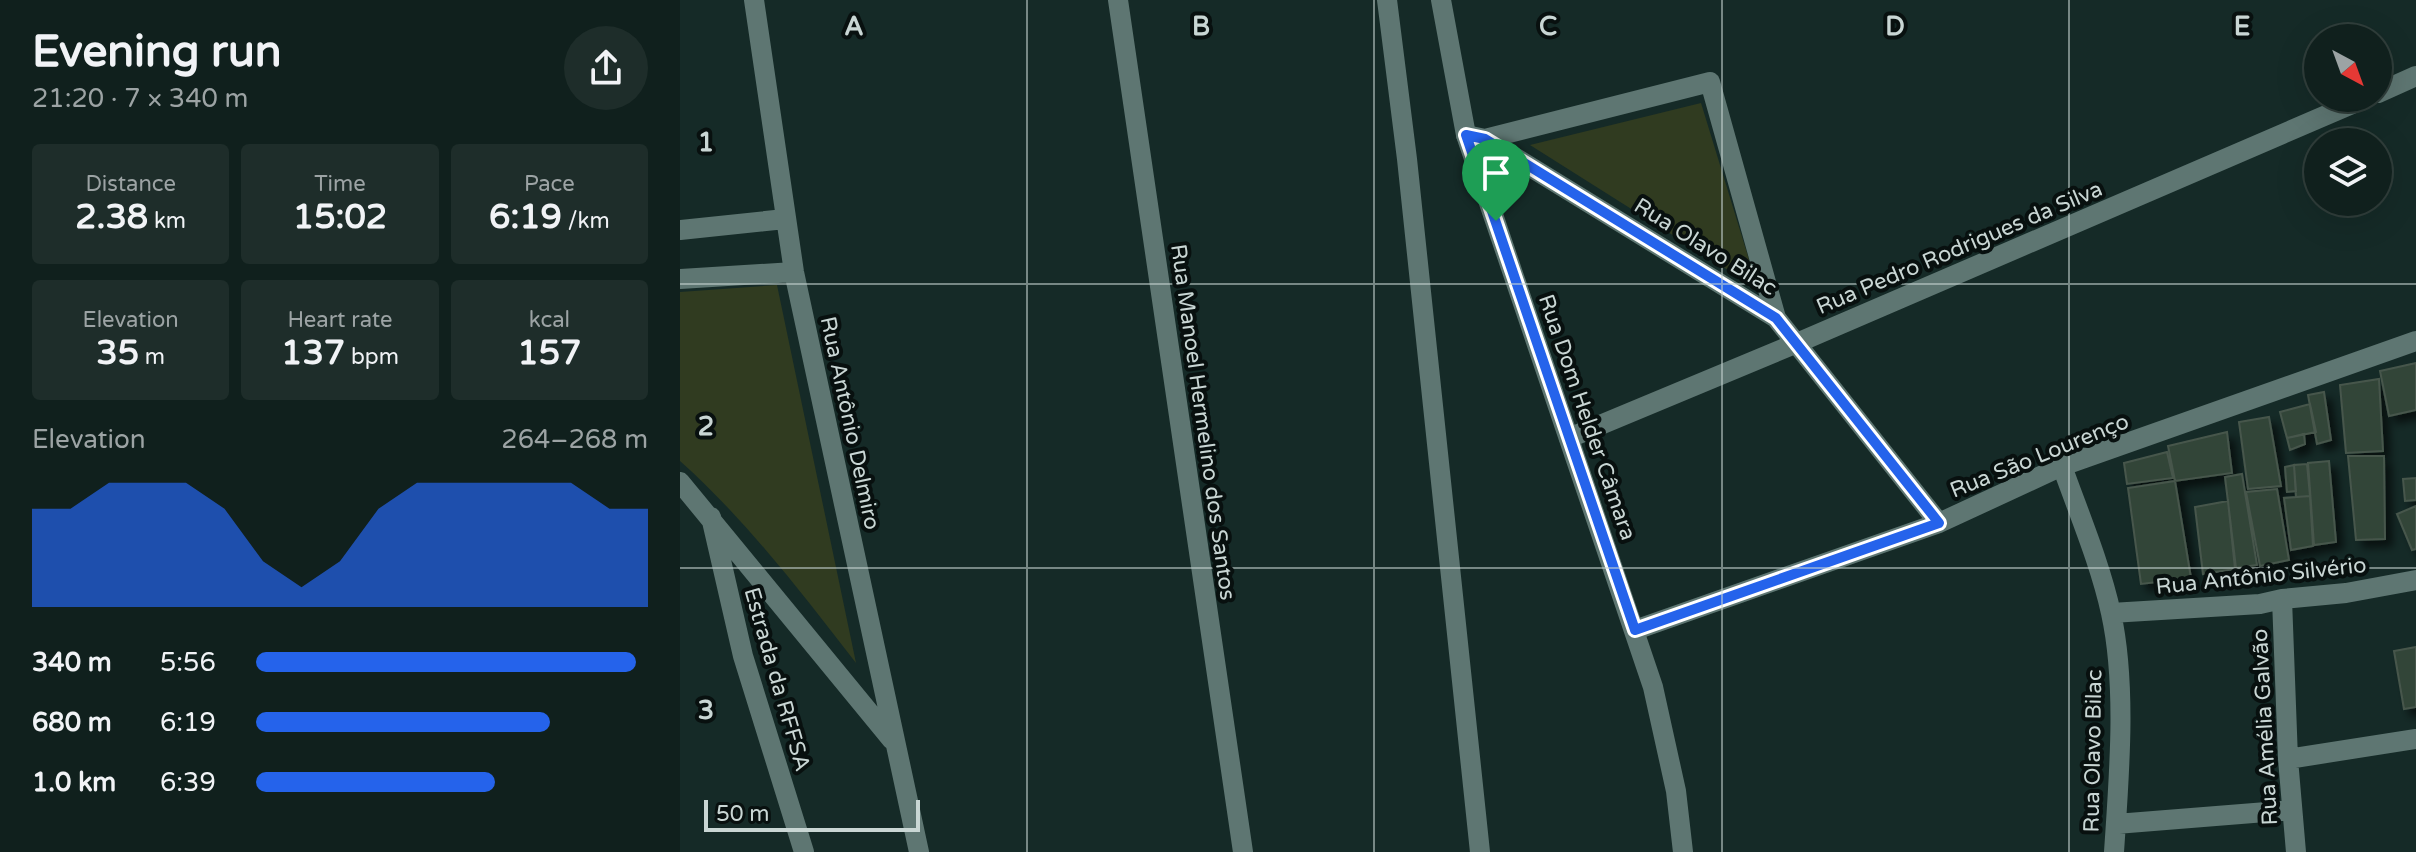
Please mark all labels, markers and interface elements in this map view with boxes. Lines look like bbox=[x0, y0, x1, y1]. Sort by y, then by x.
text: A bbox=[844, 11, 864, 42]
text: B bbox=[1192, 11, 1210, 42]
text: C bbox=[1539, 11, 1557, 42]
text: D bbox=[1885, 11, 1905, 42]
text: E bbox=[2234, 11, 2250, 42]
north arrow bbox=[2304, 24, 2392, 112]
map controls bbox=[2304, 24, 2392, 216]
text: Evening run bbox=[32, 26, 281, 79]
button: share bbox=[564, 26, 648, 110]
text: 21:20 · 7 × 340 m bbox=[32, 83, 248, 114]
text: 1 bbox=[698, 127, 714, 158]
button: layers bbox=[2304, 128, 2392, 216]
pin bbox=[1462, 139, 1530, 221]
icon: arrive bbox=[1474, 151, 1518, 195]
text: Distance bbox=[85, 171, 176, 197]
text: Time bbox=[314, 171, 366, 197]
text: Pace bbox=[524, 171, 575, 197]
street label: Rua Pedro Rodrigues da Silva bbox=[1812, 176, 2106, 320]
street label: Rua Olavo Bilac bbox=[1629, 193, 1782, 301]
text: 2.38 bbox=[75, 197, 148, 238]
text: 15:02 bbox=[293, 197, 387, 238]
text: 6:19 bbox=[489, 197, 562, 238]
text: km bbox=[148, 208, 186, 234]
text: /km bbox=[562, 208, 610, 234]
street label: Rua Manoel Hermelino dos Santos bbox=[1165, 242, 1241, 602]
street label: Rua Dom Helder Câmara bbox=[1533, 291, 1641, 544]
text: Elevation bbox=[83, 307, 179, 333]
text: Heart rate bbox=[288, 307, 392, 333]
text: kcal bbox=[529, 307, 570, 333]
street label: Rua Antônio Delmiro bbox=[815, 314, 885, 532]
text: 35 bbox=[96, 333, 139, 374]
text: 137 bbox=[281, 333, 345, 374]
text: 157 bbox=[517, 333, 581, 374]
text: m bbox=[139, 344, 165, 370]
text: bpm bbox=[345, 344, 399, 370]
street label: Rua São Lourenço bbox=[1946, 408, 2133, 504]
text: 2 bbox=[698, 411, 714, 442]
text: Elevation bbox=[32, 424, 146, 455]
text: 264–268 m bbox=[501, 424, 648, 455]
street label: Rua Antônio Silvério bbox=[2154, 552, 2368, 600]
street label: Estrada da RFFSA bbox=[738, 584, 816, 774]
street label: Rua Amélia Galvão bbox=[2247, 628, 2283, 826]
text: 340 m bbox=[32, 647, 112, 678]
text: 5:56 bbox=[160, 647, 216, 678]
street label: Rua Olavo Bilac bbox=[2079, 669, 2107, 833]
text: 3 bbox=[698, 695, 714, 726]
text: 680 m bbox=[32, 707, 112, 738]
text: 6:19 bbox=[160, 707, 216, 738]
text: 1.0 km bbox=[32, 767, 116, 798]
text: 6:39 bbox=[160, 767, 216, 798]
scale bar bbox=[704, 796, 920, 832]
text: 50 m bbox=[716, 801, 770, 827]

